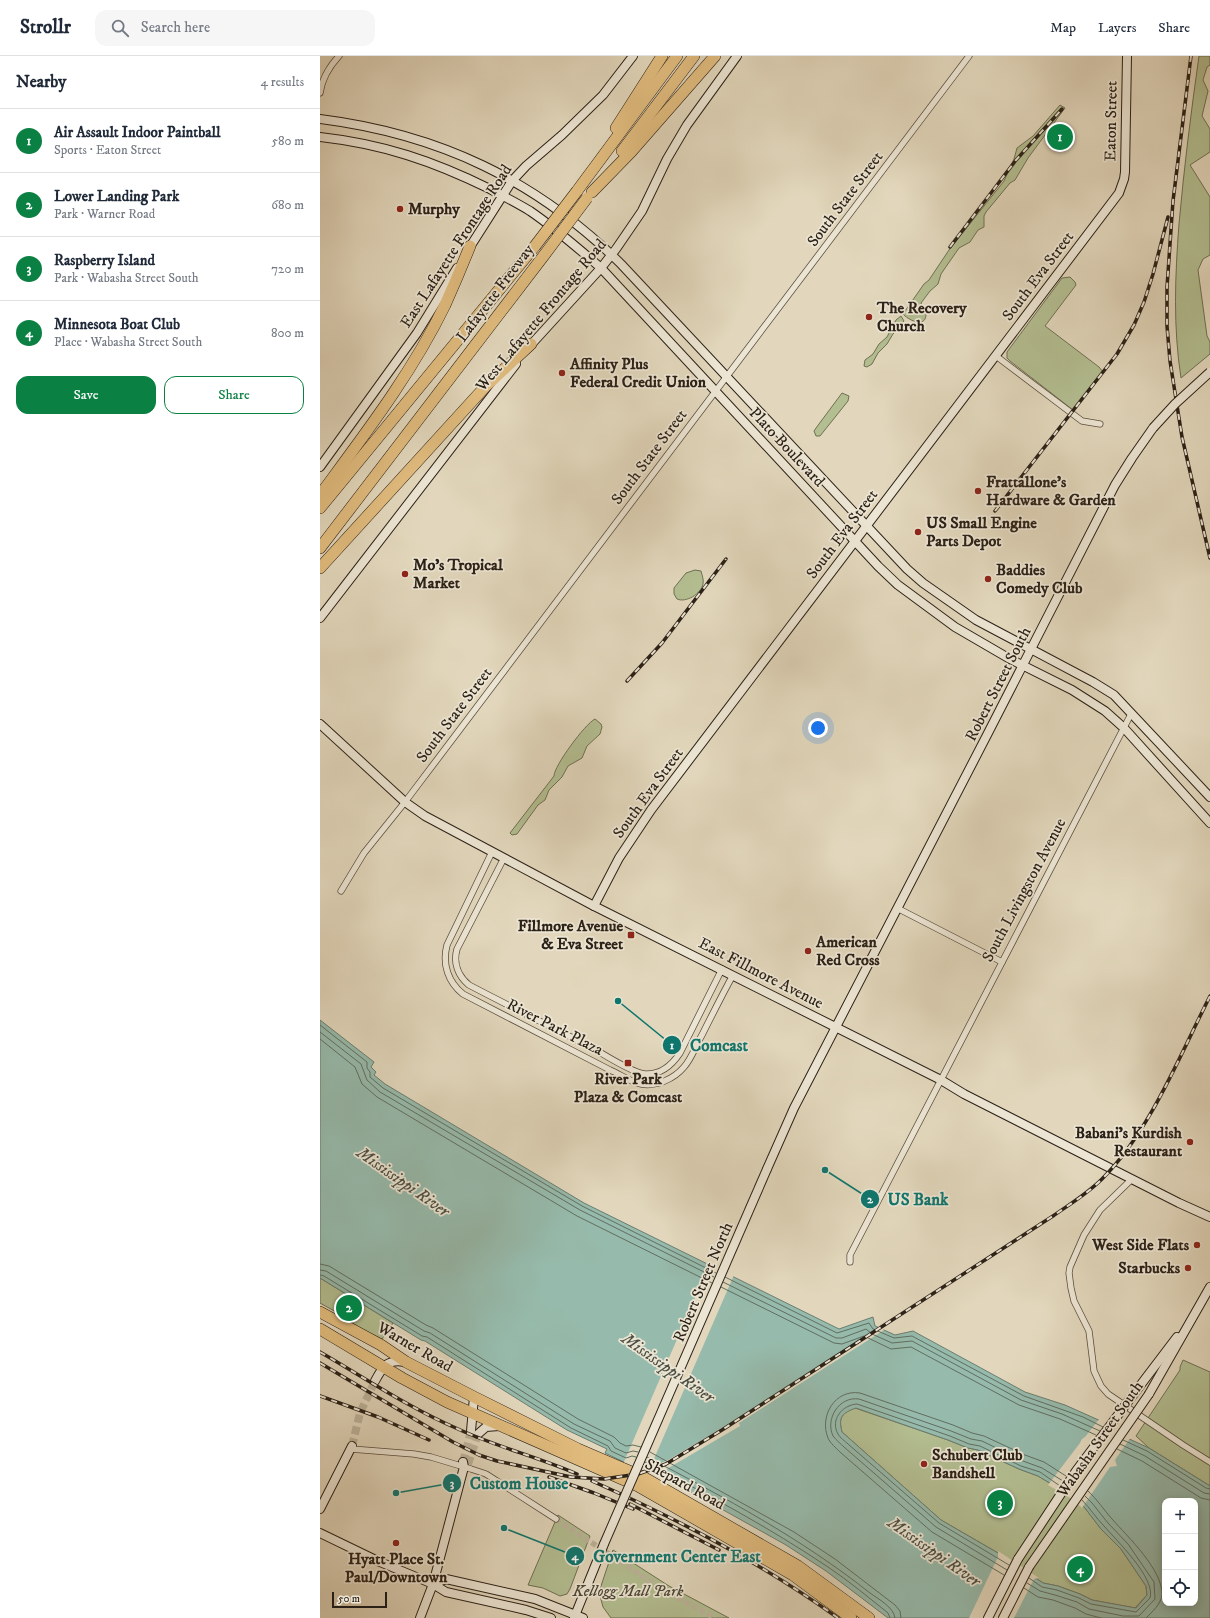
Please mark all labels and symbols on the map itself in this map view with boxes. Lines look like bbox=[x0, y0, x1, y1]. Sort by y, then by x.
street label: Eaton Street bbox=[1100, 80, 1122, 162]
pin: 1 bbox=[1047, 122, 1073, 152]
street label: South State Street bbox=[803, 147, 887, 251]
street label: East Lafayette Frontage Road bbox=[396, 161, 516, 331]
place label: Murphy bbox=[408, 199, 460, 219]
marker: Murphy bbox=[395, 204, 405, 214]
street label: South Eva Street bbox=[998, 227, 1078, 325]
street label: West Lafayette Frontage Road bbox=[471, 235, 611, 396]
street label: Lafayette Freeway bbox=[452, 240, 539, 346]
place label: The Recovery Church bbox=[876, 298, 967, 336]
marker: The Recovery Church bbox=[864, 312, 874, 322]
place label: Affinity Plus Federal Credit Union bbox=[569, 354, 707, 392]
marker: Affinity Plus Federal Credit Union bbox=[557, 368, 567, 378]
street label: Plato Boulevard bbox=[745, 403, 829, 491]
street label: South State Street bbox=[607, 405, 691, 509]
place label: Frattallone’s Hardware & Garden bbox=[986, 472, 1116, 510]
street label: South Eva Street bbox=[802, 485, 882, 583]
marker: Frattallone’s Hardware & Garden bbox=[973, 486, 983, 496]
place label: US Small Engine Parts Depot bbox=[926, 513, 1037, 551]
marker: US Small Engine Parts Depot bbox=[913, 527, 923, 537]
place label: Mo's Tropical Market bbox=[413, 555, 504, 593]
place label: Baddies Comedy Club bbox=[996, 560, 1083, 598]
marker: Mo's Tropical Market bbox=[400, 569, 410, 579]
marker: Baddies Comedy Club bbox=[983, 574, 993, 584]
street label: Robert Street South bbox=[961, 623, 1036, 745]
street label: South State Street bbox=[412, 663, 496, 767]
your location bbox=[808, 718, 828, 738]
street label: South Eva Street bbox=[608, 744, 688, 842]
street label: South Livingston Avenue bbox=[978, 814, 1071, 965]
place label: Fillmore Avenue & Eva Street bbox=[518, 916, 624, 954]
marker: Fillmore Avenue & Eva Street bbox=[626, 930, 636, 940]
place label: American Red Cross bbox=[815, 932, 880, 970]
street label: East Fillmore Avenue bbox=[695, 933, 827, 1013]
marker: American Red Cross bbox=[803, 946, 813, 956]
street label: River Park Plaza bbox=[503, 994, 607, 1060]
callout: Comcast bbox=[662, 1031, 756, 1060]
text: Comcast bbox=[690, 1035, 749, 1057]
text: 1 bbox=[670, 1038, 675, 1053]
marker: River Park Plaza & Comcast bbox=[623, 1058, 633, 1068]
place label: River Park Plaza & Comcast bbox=[574, 1069, 683, 1107]
place label: Babani's Kurdish Restaurant bbox=[1075, 1123, 1183, 1161]
marker: Babani's Kurdish Restaurant bbox=[1185, 1137, 1195, 1147]
water label: Mississippi River bbox=[351, 1141, 455, 1223]
callout: US Bank bbox=[860, 1184, 957, 1213]
text: US Bank bbox=[887, 1189, 949, 1211]
text: 2 bbox=[867, 1192, 874, 1207]
street label: Robert Street North bbox=[669, 1219, 737, 1345]
place label: West Side Flats bbox=[1091, 1235, 1190, 1255]
marker: West Side Flats bbox=[1192, 1240, 1202, 1250]
place label: Starbucks bbox=[1118, 1258, 1181, 1278]
marker: Starbucks bbox=[1183, 1263, 1193, 1273]
pin: 2 bbox=[336, 1293, 362, 1323]
street label: Warner Road bbox=[373, 1317, 456, 1377]
water label: Mississippi River bbox=[616, 1327, 720, 1409]
street label: Wabasha Street South bbox=[1052, 1376, 1148, 1502]
place label: Schubert Club Bandshell bbox=[932, 1445, 1023, 1483]
street label: Shepard Road bbox=[641, 1454, 729, 1514]
marker: Schubert Club Bandshell bbox=[919, 1459, 929, 1469]
callout: Custom House bbox=[442, 1468, 576, 1497]
text: Custom House bbox=[470, 1473, 568, 1495]
text: 3 bbox=[450, 1476, 455, 1491]
pin: 3 bbox=[987, 1488, 1013, 1518]
water label: Mississippi River bbox=[882, 1511, 986, 1593]
marker: Hyatt Place St. Paul/Downtown bbox=[391, 1538, 401, 1548]
callout: Government Center East bbox=[565, 1541, 768, 1570]
text: Government Center East bbox=[593, 1546, 761, 1568]
place label: Hyatt Place St. Paul/Downtown bbox=[345, 1549, 448, 1587]
text: 4 bbox=[571, 1549, 580, 1564]
pin: 4 bbox=[1067, 1554, 1093, 1584]
park label: Kellogg Mall Park bbox=[572, 1581, 684, 1601]
scale bar bbox=[332, 1590, 387, 1609]

